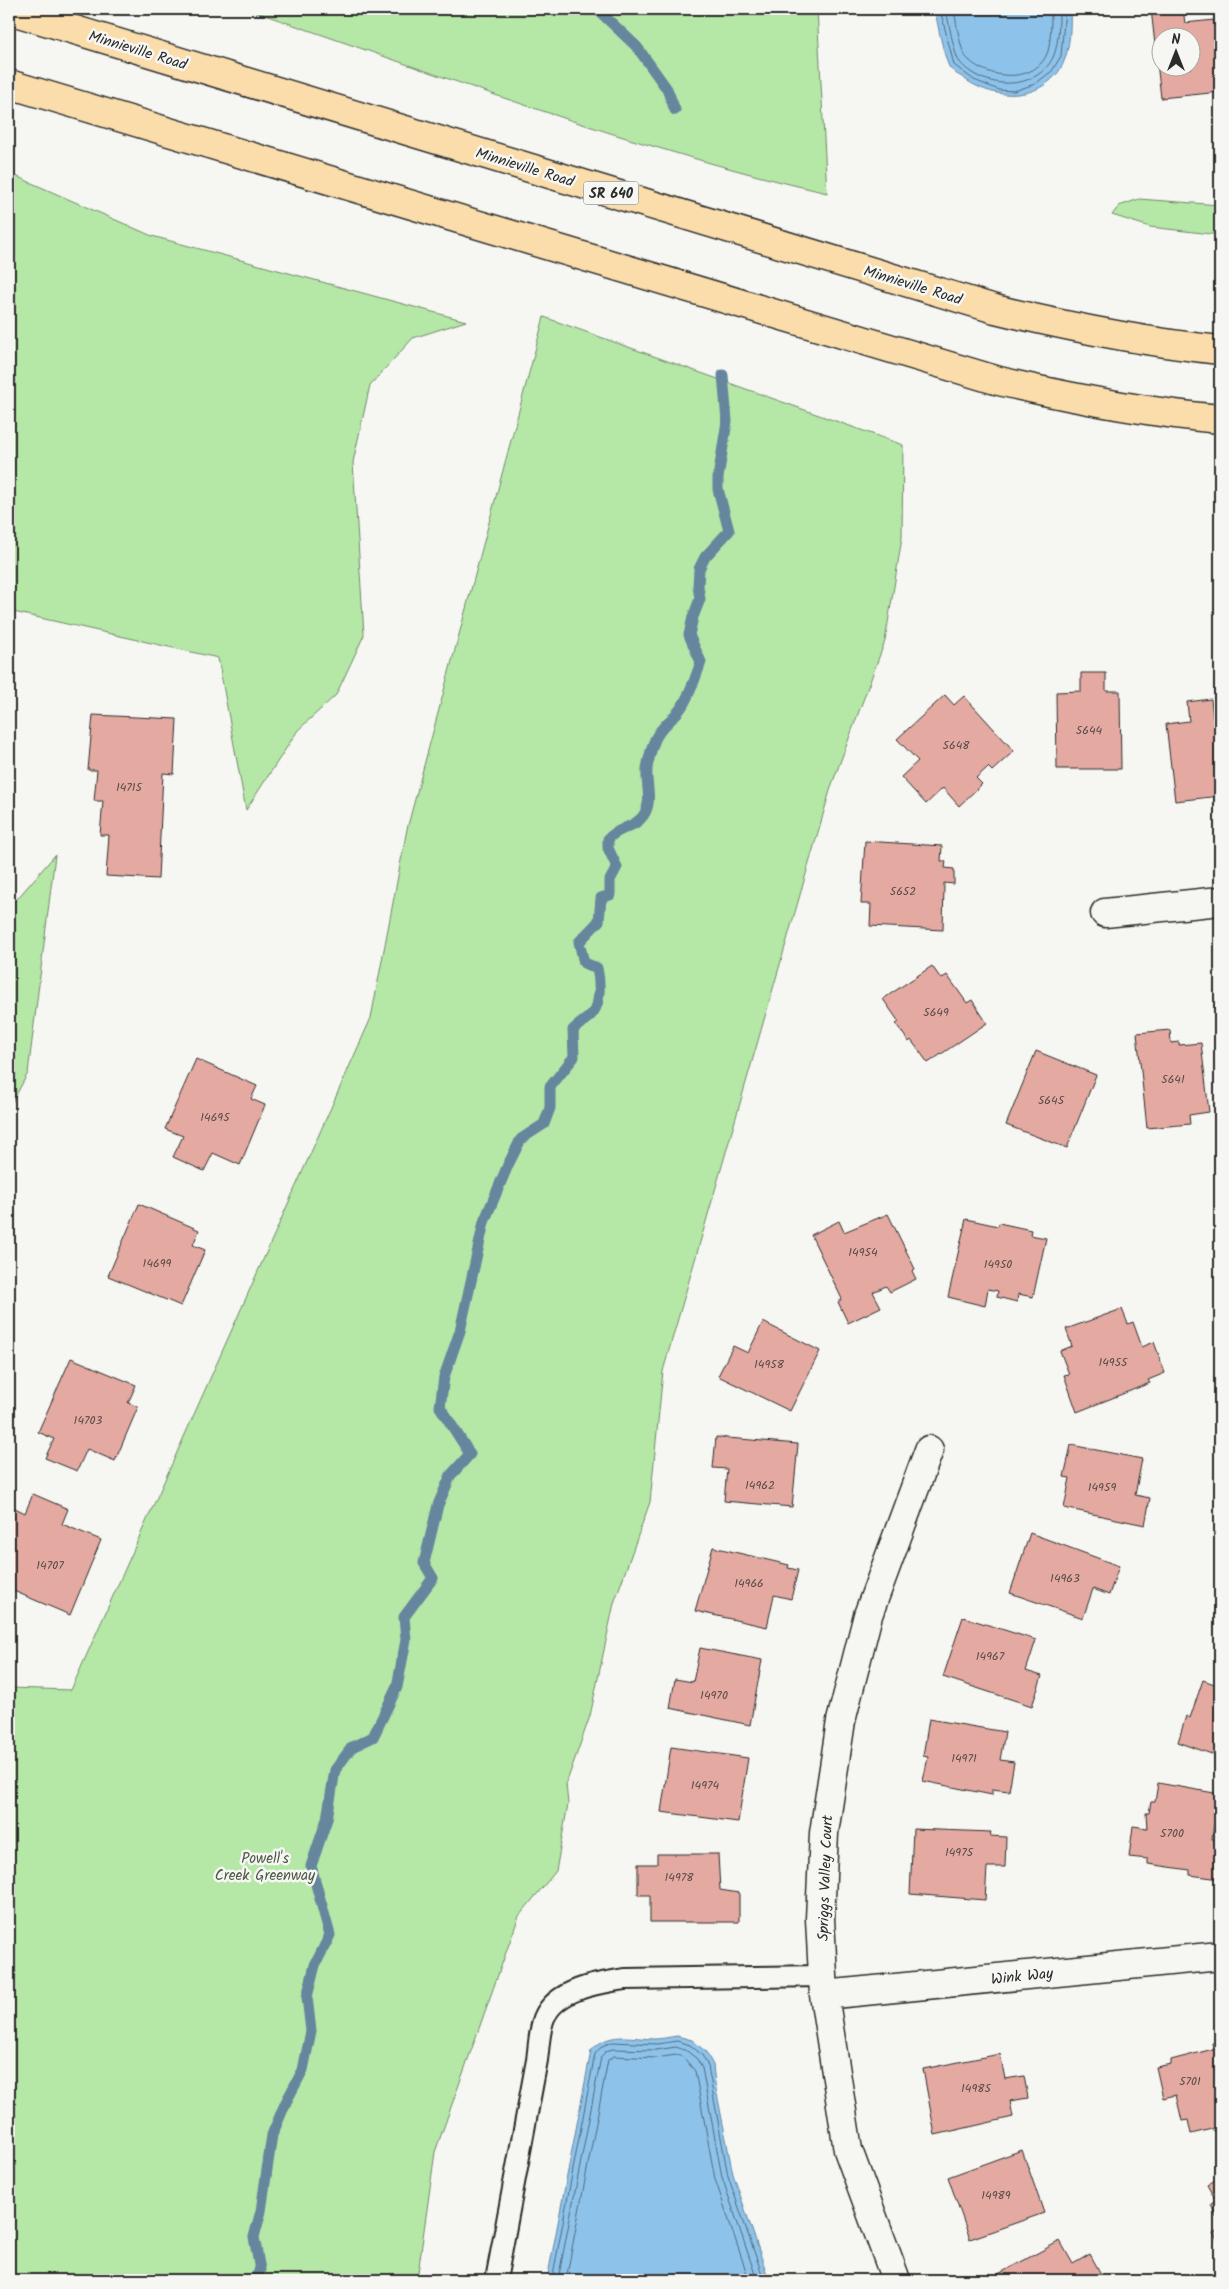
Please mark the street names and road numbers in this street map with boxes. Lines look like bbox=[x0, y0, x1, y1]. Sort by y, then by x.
street label: Minnieville Road bbox=[86, 25, 190, 77]
street label: Minnieville Road bbox=[473, 142, 577, 194]
road number: SR 640 bbox=[584, 182, 638, 204]
street label: Minnieville Road bbox=[861, 260, 965, 312]
street label: Spriggs Valley Court bbox=[812, 1814, 840, 1942]
street label: Wink Way bbox=[990, 1962, 1055, 1992]

